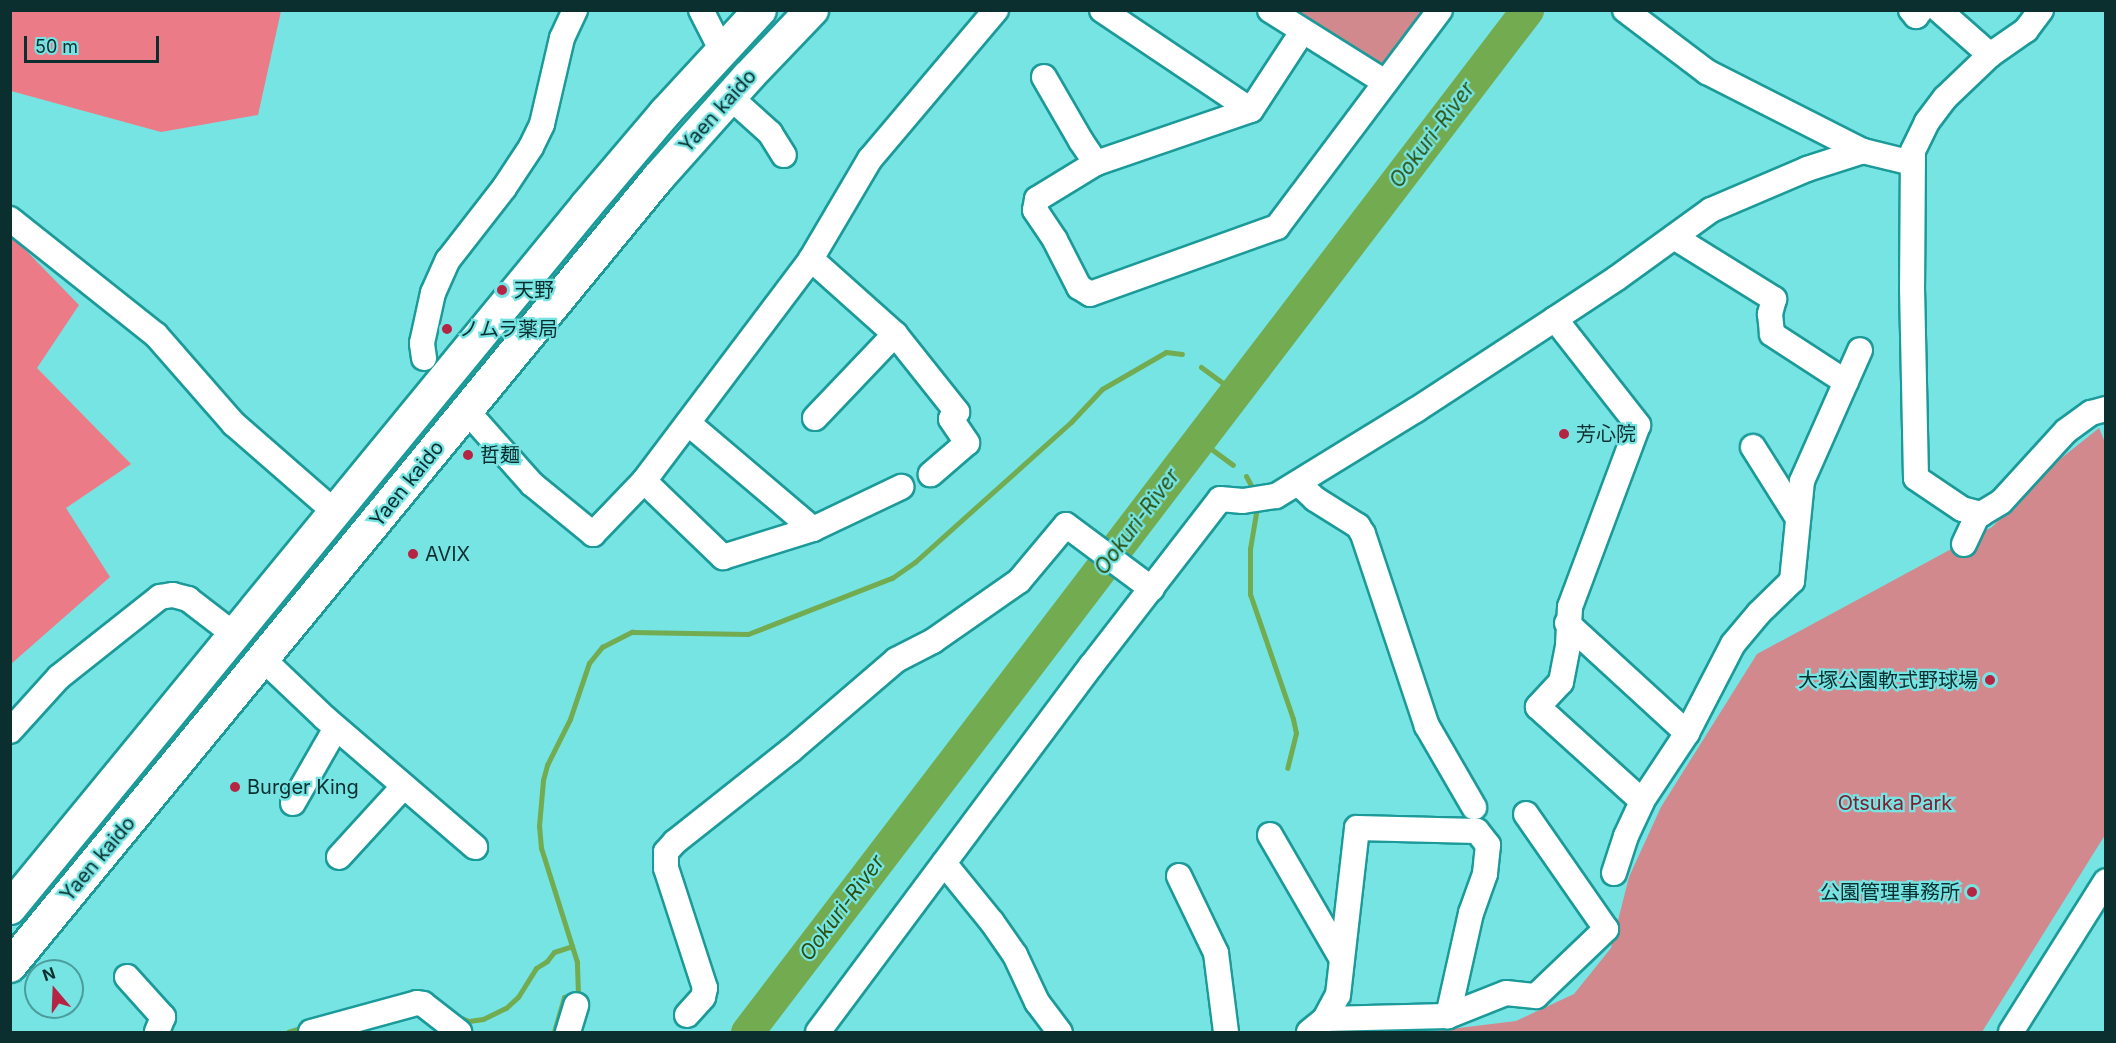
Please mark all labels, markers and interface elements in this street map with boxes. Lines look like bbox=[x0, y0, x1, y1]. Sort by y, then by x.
scale bar bbox=[27, 24, 162, 62]
text: 50 m bbox=[35, 36, 78, 57]
street label: Yaen kaido bbox=[674, 64, 762, 158]
water label: Ookuri-River bbox=[1384, 77, 1480, 193]
place label: 天野 bbox=[514, 278, 554, 302]
marker: 天野 bbox=[495, 283, 509, 297]
place label: ノムラ薬局 bbox=[459, 317, 559, 341]
marker: ノムラ薬局 bbox=[440, 322, 454, 336]
place label: 芳心院 bbox=[1576, 422, 1636, 446]
marker: 芳心院 bbox=[1557, 427, 1571, 441]
street label: Yaen kaido bbox=[365, 436, 449, 532]
place label: 哲麺 bbox=[480, 443, 520, 467]
marker: 哲麺 bbox=[461, 448, 475, 462]
water label: Ookuri-River bbox=[1089, 464, 1185, 580]
place label: AVIX bbox=[425, 542, 470, 566]
marker: AVIX bbox=[406, 547, 420, 561]
place label: 大塚公園軟式野球場 bbox=[1798, 668, 1978, 692]
marker: 大塚公園軟式野球場 bbox=[1983, 673, 1997, 687]
place label: Burger King bbox=[247, 775, 359, 799]
marker: Burger King bbox=[228, 780, 242, 794]
park label: Otsuka Park bbox=[1838, 791, 1952, 815]
street label: Yaen kaido bbox=[55, 812, 141, 906]
water label: Ookuri-River bbox=[794, 850, 890, 966]
place label: 公園管理事務所 bbox=[1820, 880, 1960, 904]
marker: 公園管理事務所 bbox=[1965, 885, 1979, 899]
north arrow bbox=[24, 959, 84, 1019]
text: N bbox=[40, 962, 58, 985]

